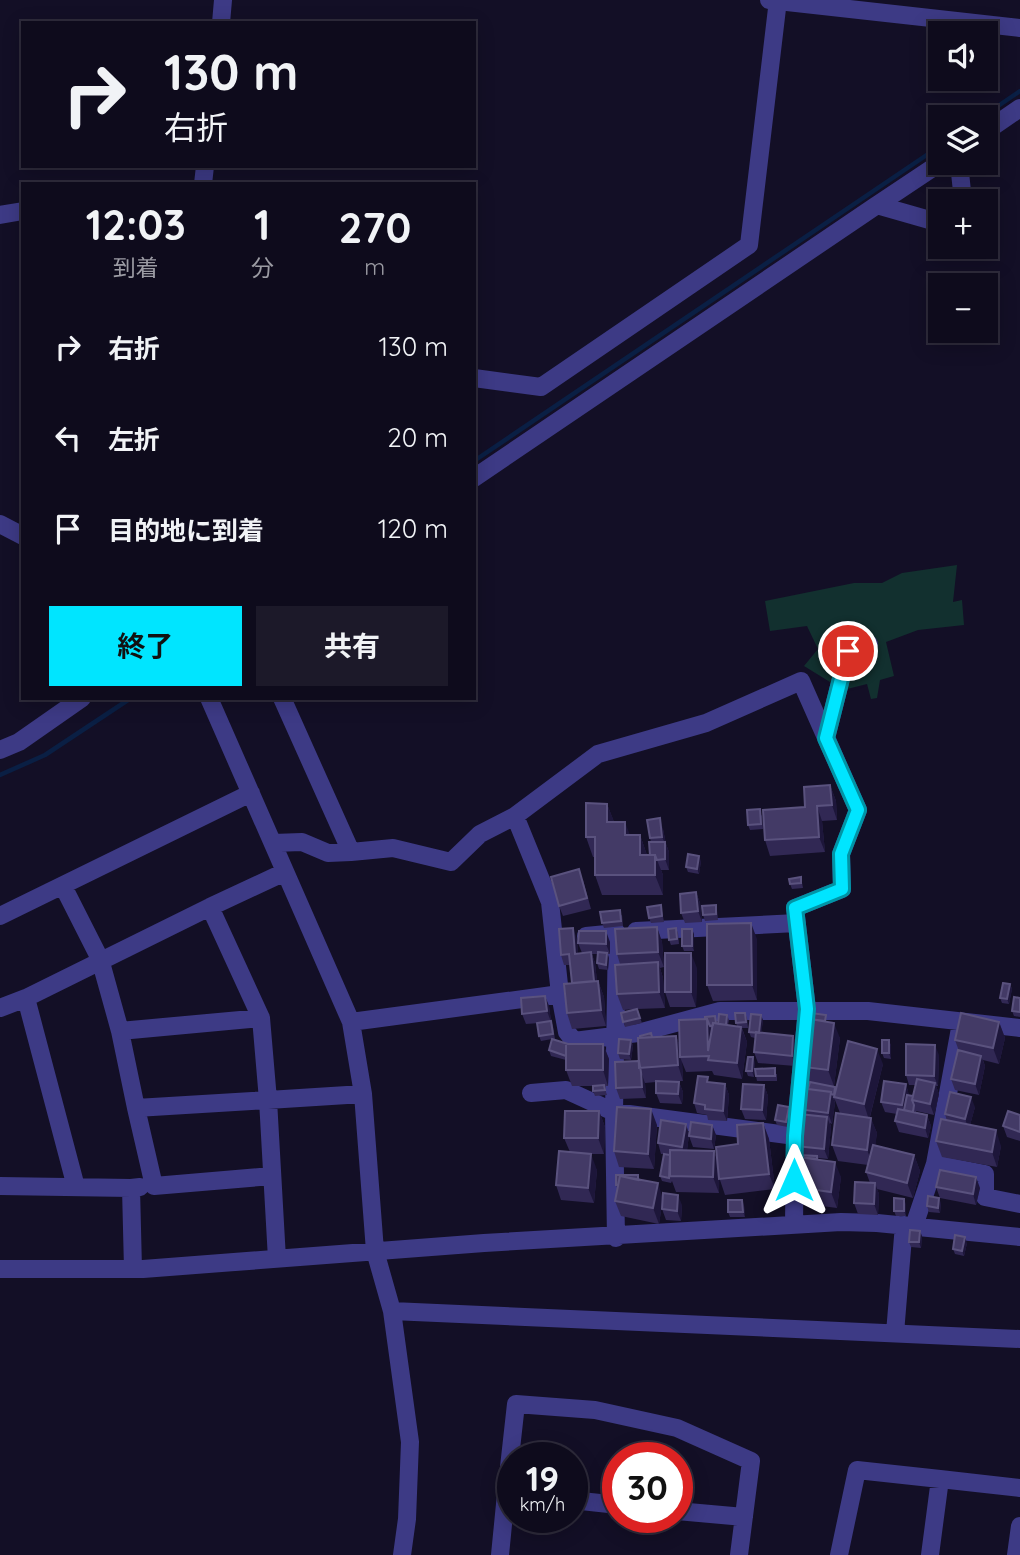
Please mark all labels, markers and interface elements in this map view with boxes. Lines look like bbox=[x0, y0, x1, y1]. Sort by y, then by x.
map controls bbox=[928, 21, 998, 343]
button: sound bbox=[928, 21, 998, 91]
text: 130 m bbox=[164, 41, 298, 102]
icon: right bbox=[49, 49, 140, 140]
button: layers bbox=[928, 105, 998, 175]
text: 右折 bbox=[164, 107, 228, 147]
button: + bbox=[928, 189, 998, 259]
text: 12:03 bbox=[86, 198, 186, 251]
text: 1 bbox=[254, 198, 270, 251]
text: 270 bbox=[338, 201, 411, 254]
text: m bbox=[364, 252, 385, 281]
text: 到着 bbox=[113, 253, 159, 282]
text: 分 bbox=[251, 253, 274, 282]
button: − bbox=[928, 273, 998, 343]
icon: right bbox=[49, 328, 87, 366]
text: 130 m bbox=[378, 330, 448, 363]
text: 右折 bbox=[108, 332, 160, 365]
icon: left bbox=[49, 419, 87, 457]
text: 20 m bbox=[387, 421, 448, 454]
text: 左折 bbox=[108, 423, 160, 456]
icon: arrive bbox=[49, 510, 87, 548]
text: 120 m bbox=[378, 512, 448, 545]
text: 目的地に到着 bbox=[108, 514, 264, 547]
button: 終了 bbox=[49, 606, 242, 686]
button: 共有 bbox=[256, 606, 448, 686]
pin bbox=[818, 621, 878, 681]
icon: arrive bbox=[829, 632, 867, 670]
position arrow bbox=[757, 1143, 831, 1217]
speed limit sign: 30 bbox=[602, 1442, 693, 1533]
text: 19 bbox=[526, 1456, 559, 1500]
text: km/h bbox=[520, 1493, 565, 1516]

